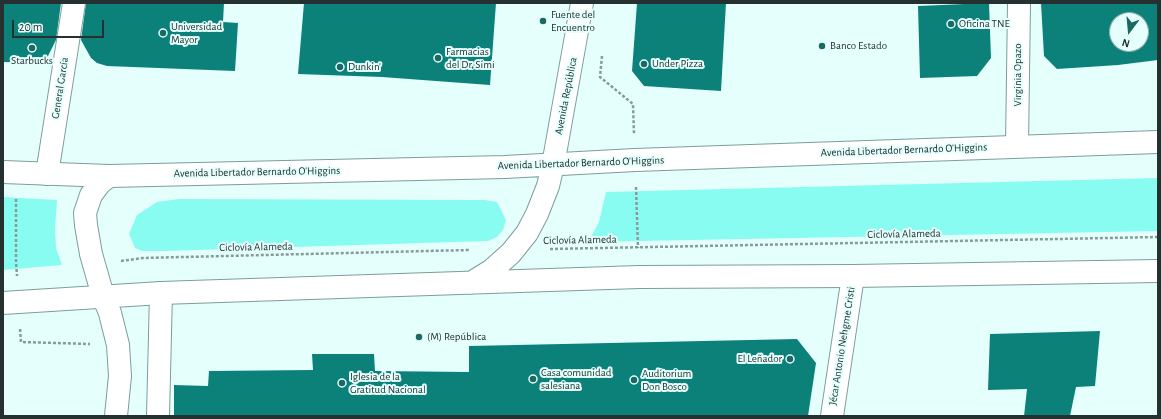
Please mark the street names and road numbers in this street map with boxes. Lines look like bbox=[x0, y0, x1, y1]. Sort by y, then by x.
street label: Virginia Opazo bbox=[1011, 43, 1025, 107]
street label: General García bbox=[49, 56, 71, 120]
street label: Avenida República bbox=[552, 56, 580, 136]
street label: Avenida Libertador Bernardo O'Higgins bbox=[821, 140, 987, 160]
street label: Avenida Libertador Bernardo O'Higgins bbox=[498, 153, 664, 173]
street label: Avenida Libertador Bernardo O'Higgins bbox=[174, 164, 340, 180]
street label: Ciclovía Alameda bbox=[867, 227, 941, 241]
street label: Ciclovía Alameda bbox=[543, 233, 617, 247]
street label: Ciclovía Alameda bbox=[219, 240, 293, 254]
street label: Jécar Antonio Nehgme Cristi bbox=[826, 286, 858, 406]

